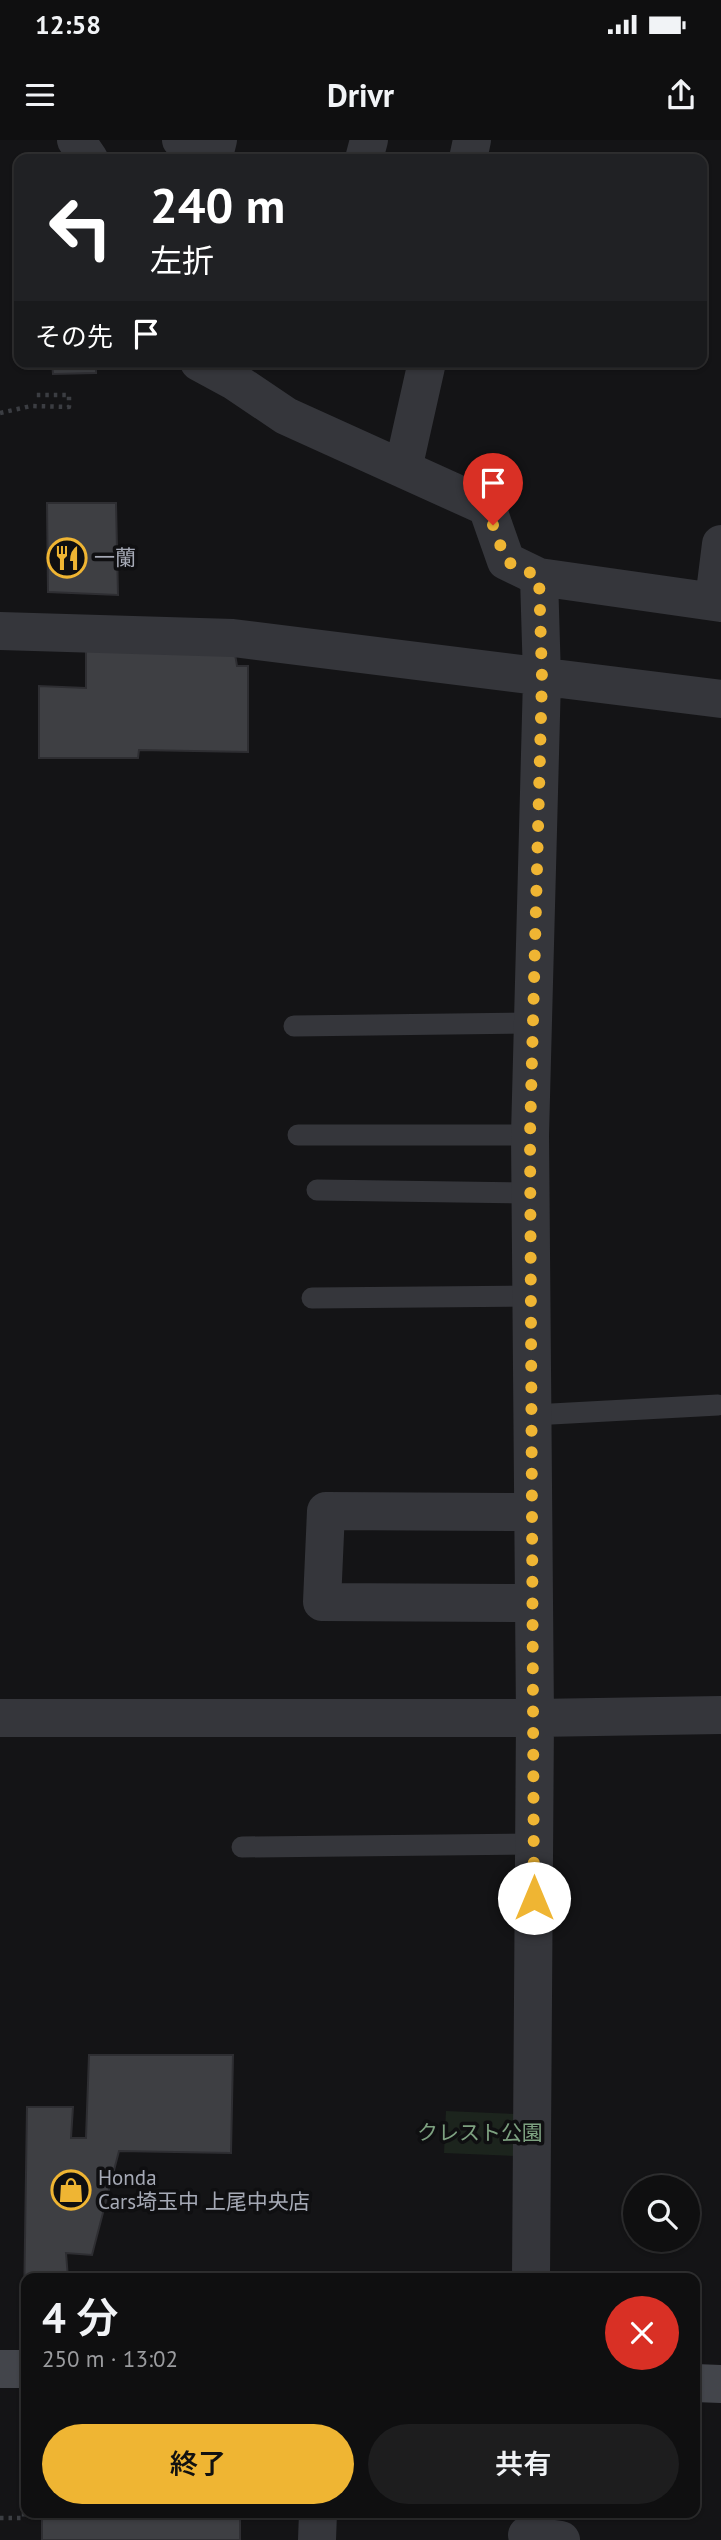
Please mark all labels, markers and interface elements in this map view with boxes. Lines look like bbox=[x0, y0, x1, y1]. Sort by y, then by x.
text: 12:58 bbox=[35, 8, 101, 41]
text: Drivr bbox=[327, 74, 394, 116]
icon: menu bbox=[21, 76, 59, 114]
icon: share bbox=[662, 76, 700, 114]
text: 240 m bbox=[150, 173, 285, 237]
icon: left bbox=[35, 182, 126, 273]
text: 左折 bbox=[150, 239, 214, 281]
icon: arrive bbox=[127, 315, 165, 353]
text: その先 bbox=[35, 320, 113, 353]
pin bbox=[463, 453, 523, 525]
icon: arrive bbox=[474, 464, 512, 502]
restaurant icon: 一蘭 bbox=[46, 537, 88, 579]
place label: 一蘭 bbox=[94, 544, 136, 571]
position arrow bbox=[497, 1861, 571, 1935]
park label: クレスト公園 bbox=[417, 2119, 543, 2146]
place label: Honda Cars埼玉中 上尾中央店 bbox=[98, 2164, 310, 2215]
shop icon: Honda Cars埼玉中 上尾中央店 bbox=[50, 2169, 92, 2211]
map controls bbox=[623, 2175, 700, 2252]
button: search bbox=[623, 2175, 700, 2252]
text: 4 分 bbox=[42, 2290, 118, 2345]
button: close bbox=[605, 2296, 679, 2370]
text: 250 m · 13:02 bbox=[42, 2344, 178, 2373]
button: 終了 bbox=[42, 2424, 354, 2504]
button: 共有 bbox=[368, 2424, 679, 2504]

